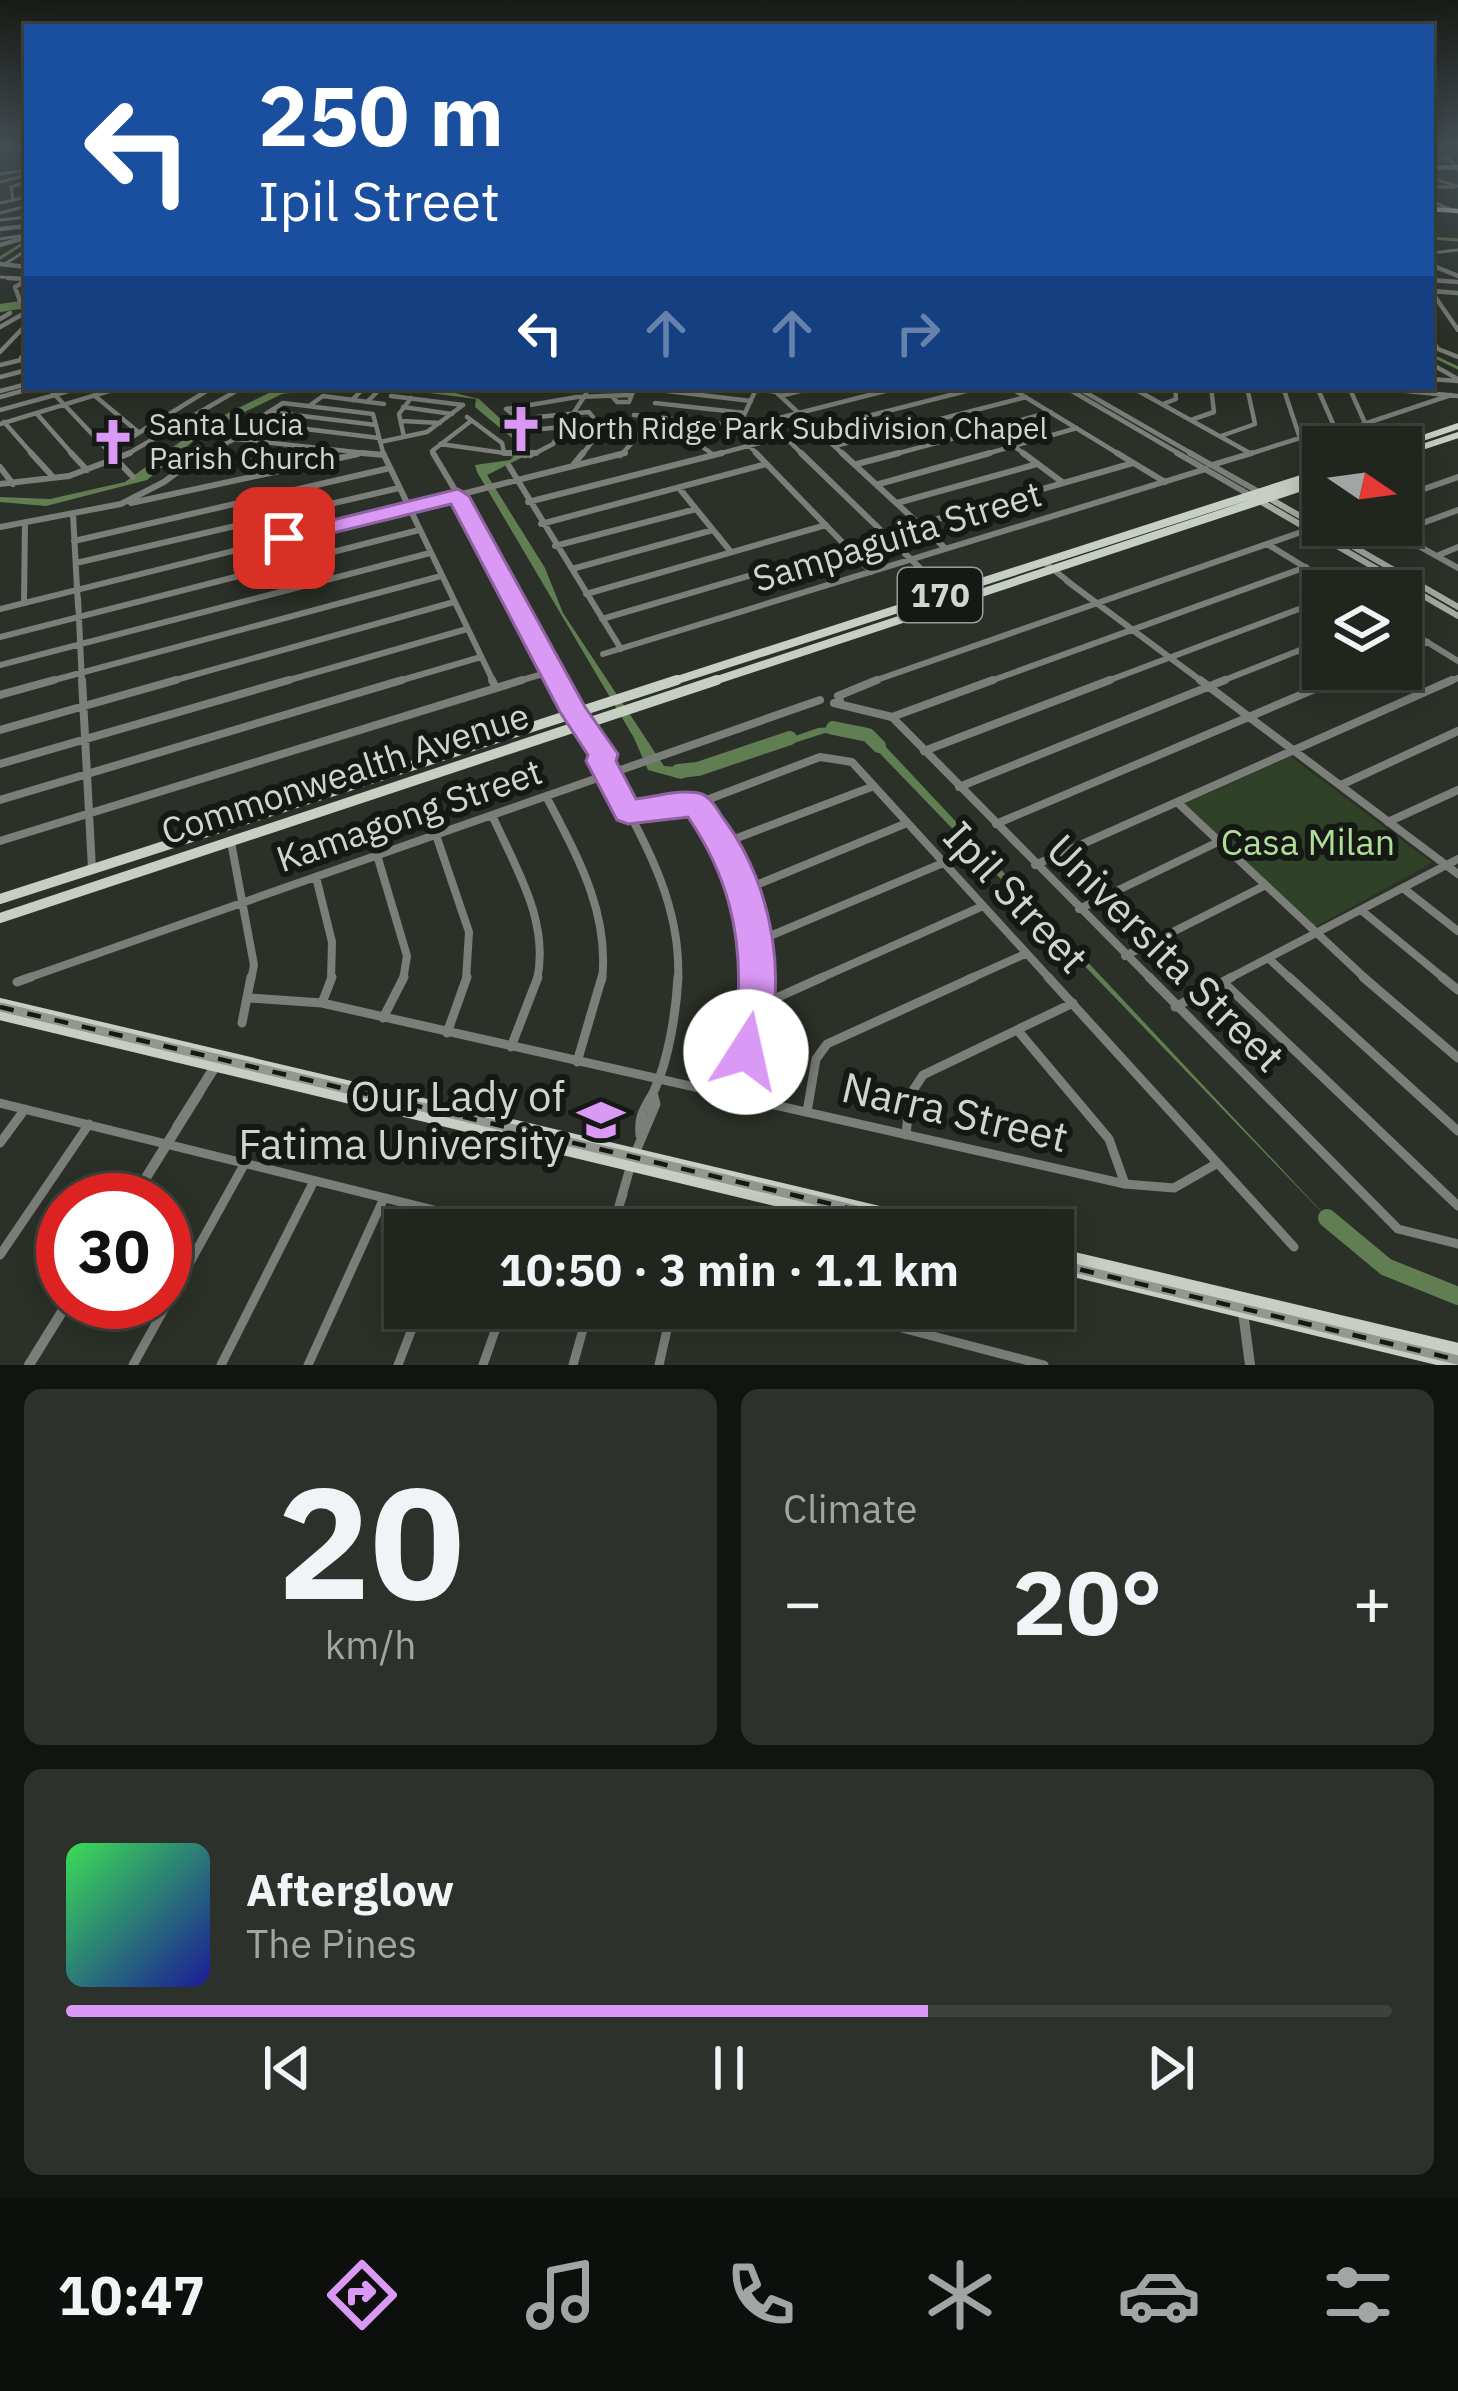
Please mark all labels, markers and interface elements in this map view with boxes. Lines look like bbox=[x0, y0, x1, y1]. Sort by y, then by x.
text: 250 m bbox=[258, 60, 504, 169]
icon: left bbox=[60, 72, 216, 228]
text: Ipil Street bbox=[258, 166, 500, 236]
icon: left bbox=[507, 300, 573, 366]
icon: ahead bbox=[633, 300, 699, 366]
icon: ahead bbox=[759, 300, 825, 366]
icon: right bbox=[885, 300, 951, 366]
place label: Santa Lucia Parish Church bbox=[149, 404, 336, 477]
church icon: North Ridge Park Subdivision Chapel bbox=[496, 404, 546, 454]
place label: North Ridge Park Subdivision Chapel bbox=[557, 408, 1048, 447]
church icon: Santa Lucia Parish Church bbox=[88, 417, 138, 467]
north arrow bbox=[1302, 426, 1422, 546]
map controls bbox=[1302, 426, 1422, 690]
street label: Sampaguita Street bbox=[747, 469, 1047, 602]
pin bbox=[233, 487, 335, 589]
icon: arrive bbox=[251, 505, 317, 571]
road number: 170 bbox=[898, 568, 982, 622]
button: layers bbox=[1302, 570, 1422, 690]
street label: Commonwealth Avenue bbox=[155, 691, 535, 854]
street label: Kamagong Street bbox=[270, 747, 548, 882]
street label: Ipil Street bbox=[932, 809, 1101, 984]
park label: Casa Milan bbox=[1221, 818, 1395, 865]
street label: Universita Street bbox=[1036, 822, 1297, 1083]
position arrow bbox=[683, 989, 809, 1115]
street label: Narra Street bbox=[837, 1059, 1074, 1164]
place label: Our Lady of Fatima University bbox=[238, 1068, 565, 1171]
school or university icon: Our Lady of Fatima University bbox=[576, 1095, 626, 1145]
speed limit sign: 30 bbox=[36, 1173, 192, 1329]
text: 10:50 · 3 min · 1.1 km bbox=[499, 1240, 959, 1298]
text: 20 bbox=[277, 1439, 464, 1642]
text: Climate bbox=[783, 1483, 917, 1534]
text: 20° bbox=[1012, 1543, 1163, 1660]
text: − bbox=[783, 1558, 823, 1644]
text: + bbox=[1352, 1558, 1392, 1644]
text: km/h bbox=[325, 1619, 416, 1670]
text: Afterglow bbox=[246, 1860, 454, 1918]
text: The Pines bbox=[246, 1918, 417, 1969]
icon: previous bbox=[254, 2035, 320, 2101]
icon: pause bbox=[696, 2035, 762, 2101]
icon: next bbox=[1138, 2035, 1204, 2101]
icon: directions bbox=[320, 2253, 404, 2337]
icon: music bbox=[519, 2253, 603, 2337]
icon: phone bbox=[719, 2253, 803, 2337]
icon: climate bbox=[918, 2253, 1002, 2337]
icon: car bbox=[1117, 2253, 1201, 2337]
icon: filters bbox=[1316, 2253, 1400, 2337]
text: 10:47 bbox=[58, 2260, 205, 2330]

